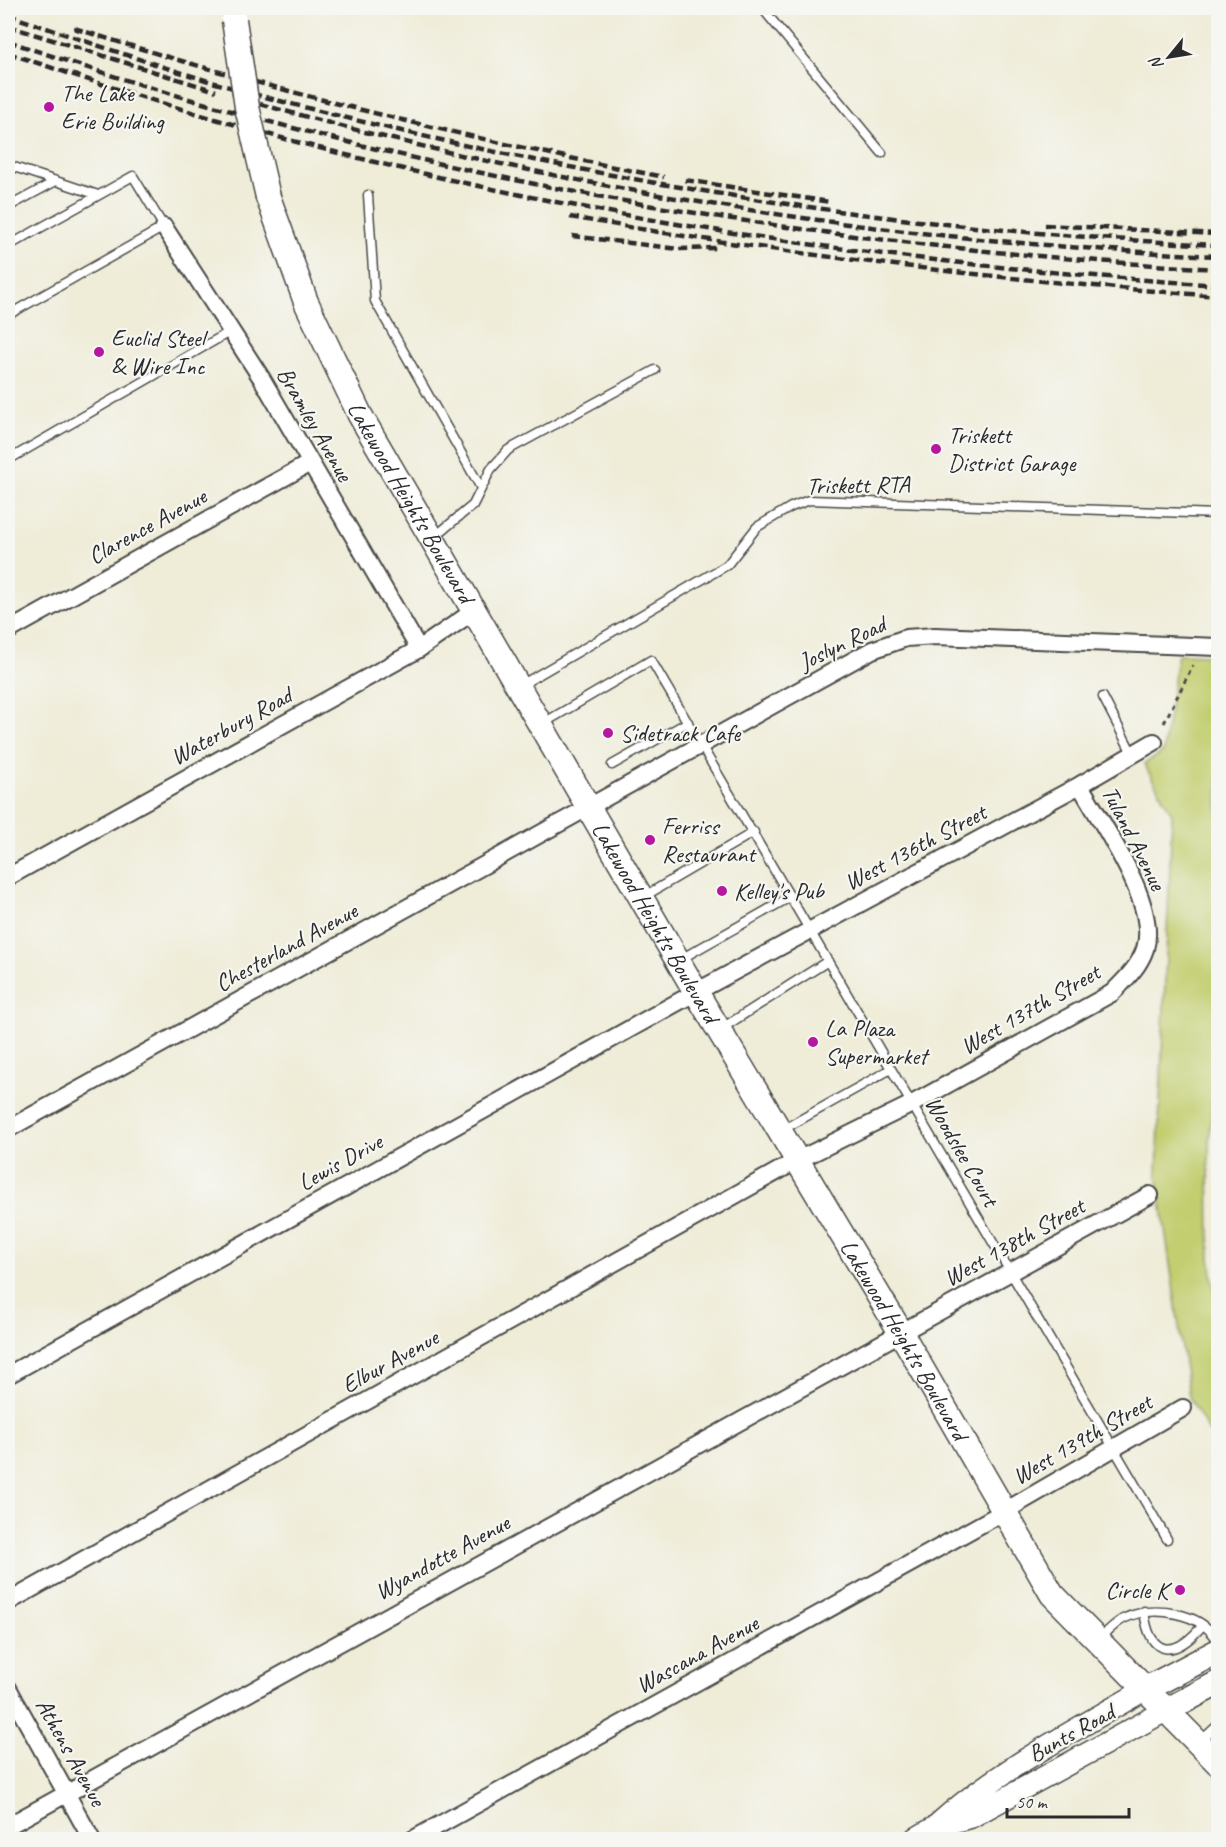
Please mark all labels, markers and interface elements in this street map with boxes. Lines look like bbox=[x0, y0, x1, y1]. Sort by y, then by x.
north arrow bbox=[1139, 27, 1199, 87]
text: N bbox=[1144, 52, 1168, 73]
place label: The Lake Erie Building bbox=[61, 78, 165, 136]
marker: The Lake Erie Building bbox=[42, 100, 56, 114]
place label: Euclid Steel & Wire Inc bbox=[111, 323, 209, 381]
marker: Euclid Steel & Wire Inc bbox=[92, 345, 106, 359]
street label: Bramley Avenue bbox=[270, 361, 361, 489]
street label: Lakewood Heights Boulevard bbox=[341, 397, 483, 611]
place label: Triskett District Garage bbox=[948, 420, 1077, 478]
marker: Triskett District Garage bbox=[929, 442, 943, 456]
street label: Triskett RTA bbox=[806, 469, 911, 501]
street label: Clarence Avenue bbox=[83, 480, 213, 571]
street label: Joslyn Road bbox=[793, 608, 893, 677]
street label: Waterbury Road bbox=[165, 679, 300, 772]
place label: Sidetrack Cafe bbox=[620, 718, 742, 748]
marker: Sidetrack Cafe bbox=[601, 726, 615, 740]
street label: Tuland Avenue bbox=[1095, 781, 1174, 897]
street label: West 136th Street bbox=[839, 796, 993, 897]
place label: Ferriss Restaurant bbox=[662, 811, 757, 869]
street label: Lakewood Heights Boulevard bbox=[585, 817, 728, 1031]
marker: Ferriss Restaurant bbox=[643, 833, 657, 847]
place label: Kelley's Pub bbox=[734, 876, 825, 906]
marker: Kelley's Pub bbox=[715, 884, 729, 898]
street label: Chesterland Avenue bbox=[210, 895, 364, 998]
street label: West 137th Street bbox=[955, 956, 1107, 1061]
place label: La Plaza Supermarket bbox=[825, 1013, 930, 1071]
marker: La Plaza Supermarket bbox=[806, 1035, 820, 1049]
street label: Woodslee Court bbox=[918, 1090, 1007, 1213]
street label: Lewis Drive bbox=[293, 1126, 389, 1197]
street label: West 138th Street bbox=[938, 1190, 1091, 1293]
street label: Lakewood Heights Boulevard bbox=[834, 1234, 977, 1448]
street label: Elbur Avenue bbox=[336, 1321, 445, 1400]
street label: West 139th Street bbox=[1007, 1386, 1159, 1491]
street label: Wyandotte Avenue bbox=[369, 1507, 517, 1606]
place label: Circle K bbox=[1106, 1575, 1173, 1605]
marker: Circle K bbox=[1173, 1583, 1187, 1597]
street label: Wascana Avenue bbox=[630, 1607, 765, 1700]
street label: Athens Avenue bbox=[29, 1693, 114, 1813]
street label: Bunts Road bbox=[1023, 1695, 1122, 1769]
scale bar bbox=[1007, 1781, 1128, 1819]
text: 50 m bbox=[1016, 1791, 1049, 1813]

